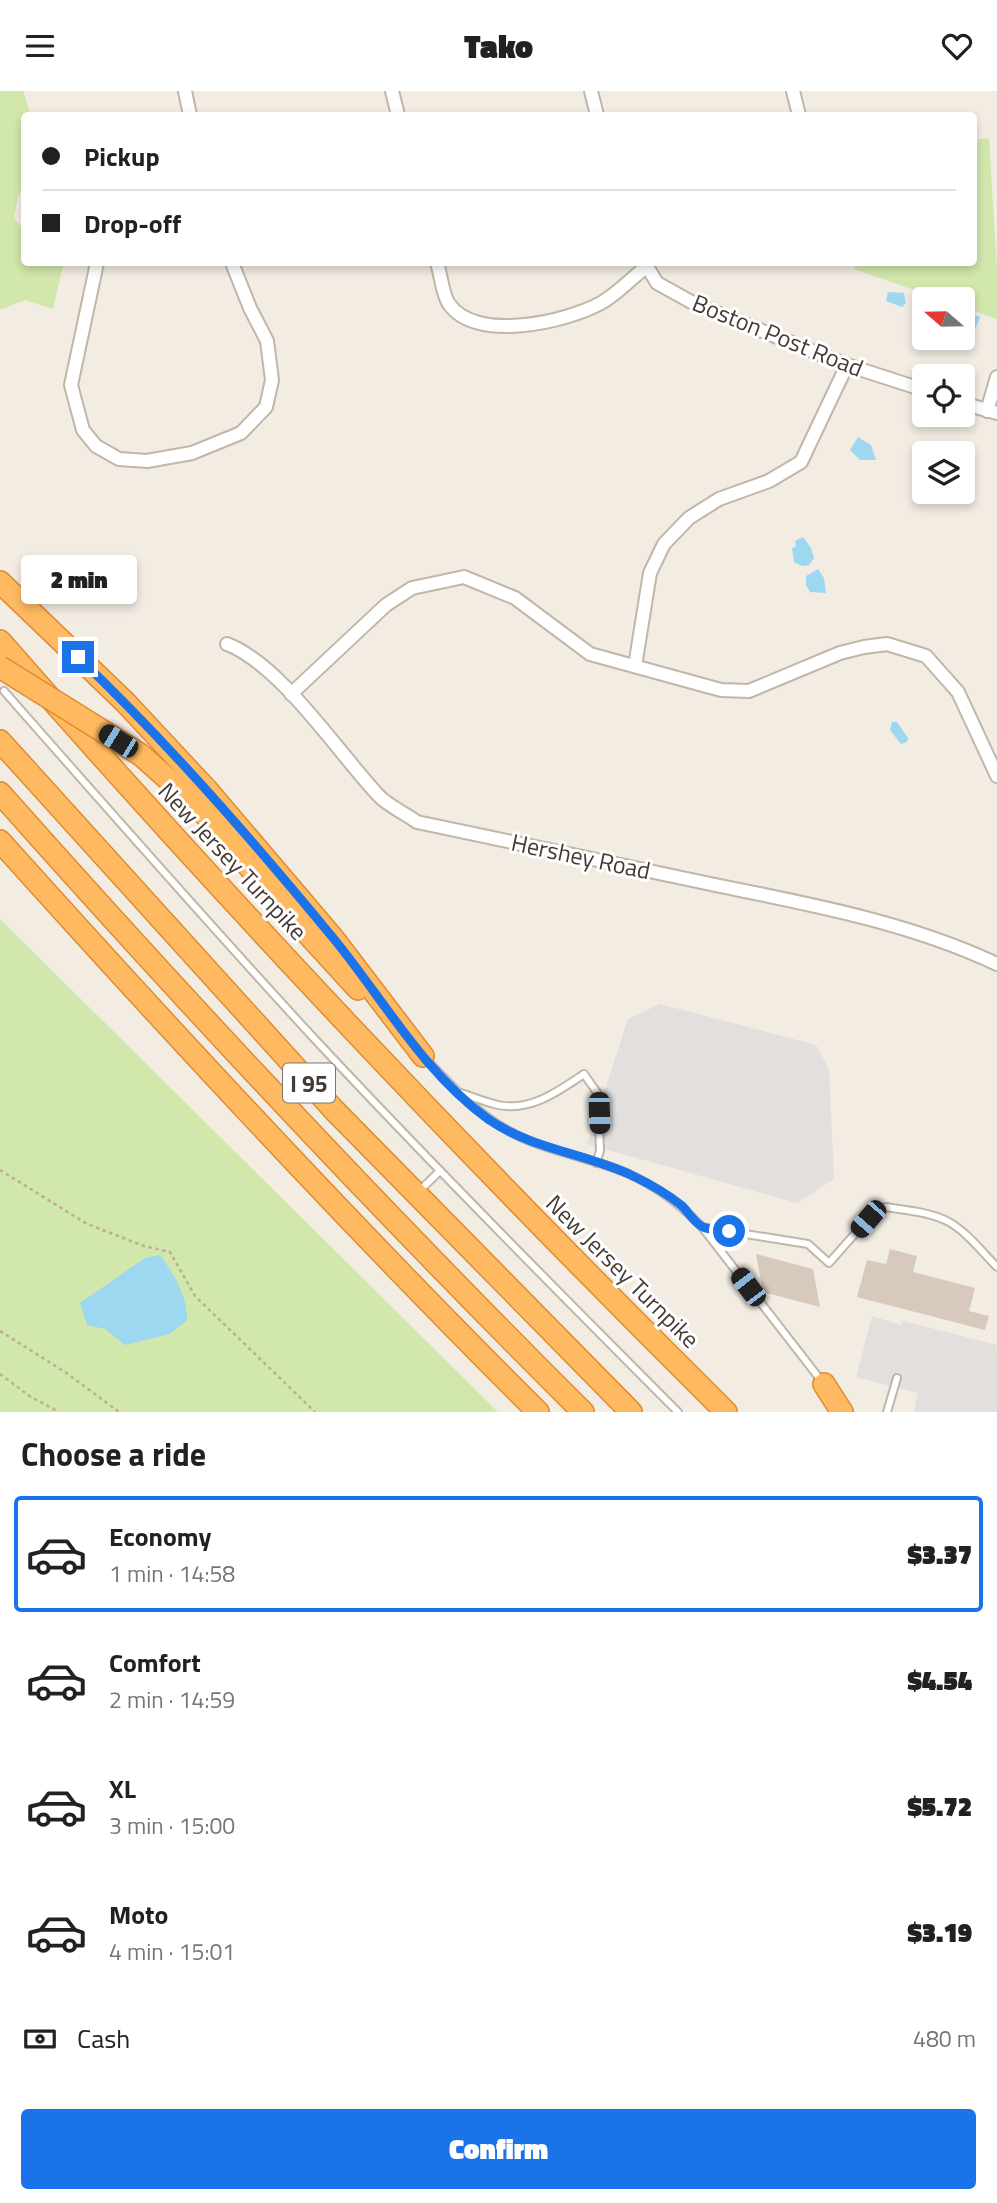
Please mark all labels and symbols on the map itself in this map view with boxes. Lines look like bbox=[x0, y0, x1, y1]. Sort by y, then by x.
street label: Boston Post Road bbox=[687, 284, 869, 386]
north arrow bbox=[912, 287, 975, 350]
callout: 2 min bbox=[20, 555, 136, 605]
route end bbox=[62, 641, 94, 673]
car bbox=[95, 721, 142, 761]
street label: New Jersey Turnpike bbox=[150, 774, 316, 948]
street label: Hershey Road bbox=[508, 824, 654, 888]
road number: I 95 bbox=[283, 1064, 335, 1103]
car bbox=[588, 1092, 611, 1134]
street label: New Jersey Turnpike bbox=[538, 1186, 708, 1356]
car bbox=[847, 1196, 890, 1242]
route start bbox=[713, 1215, 745, 1247]
car bbox=[727, 1264, 770, 1310]

